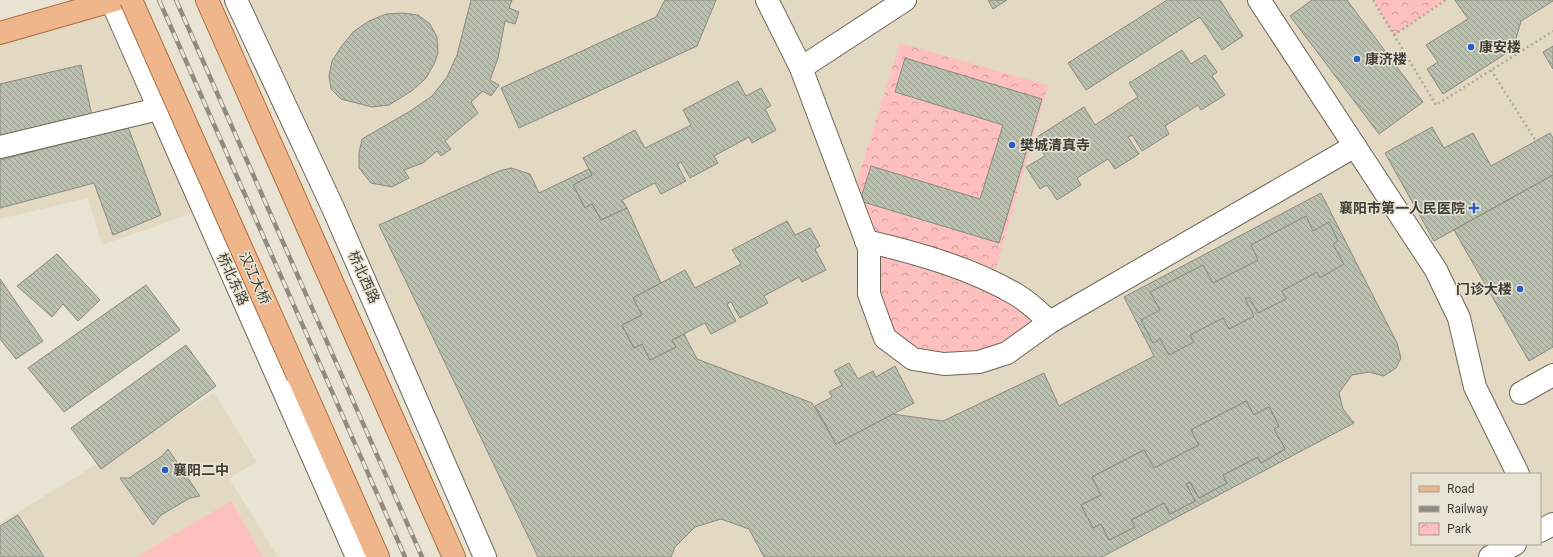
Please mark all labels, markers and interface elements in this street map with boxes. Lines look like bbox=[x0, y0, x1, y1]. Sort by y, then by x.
place label: 康安楼 bbox=[1479, 39, 1521, 55]
marker: 康安楼 bbox=[1466, 42, 1476, 52]
place label: 康济楼 bbox=[1365, 51, 1407, 67]
marker: 康济楼 bbox=[1352, 54, 1362, 64]
place label: 樊城清真寺 bbox=[1020, 137, 1090, 153]
marker: 樊城清真寺 bbox=[1007, 140, 1017, 150]
place label: 襄阳市第一人民医院 bbox=[1339, 200, 1465, 216]
marker: 襄阳市第一人民医院 bbox=[1468, 202, 1480, 214]
street label: 桥北西路 bbox=[345, 248, 383, 306]
street label: 汉江大桥 bbox=[236, 249, 274, 307]
street label: 桥北东路 bbox=[214, 250, 252, 308]
place label: 门诊大楼 bbox=[1456, 281, 1512, 297]
marker: 门诊大楼 bbox=[1515, 284, 1525, 294]
place label: 襄阳二中 bbox=[173, 462, 229, 478]
marker: 襄阳二中 bbox=[160, 465, 170, 475]
legend bbox=[1411, 473, 1541, 545]
text: Road bbox=[1447, 482, 1475, 496]
text: Railway bbox=[1447, 502, 1488, 516]
text: Park bbox=[1447, 522, 1472, 536]

